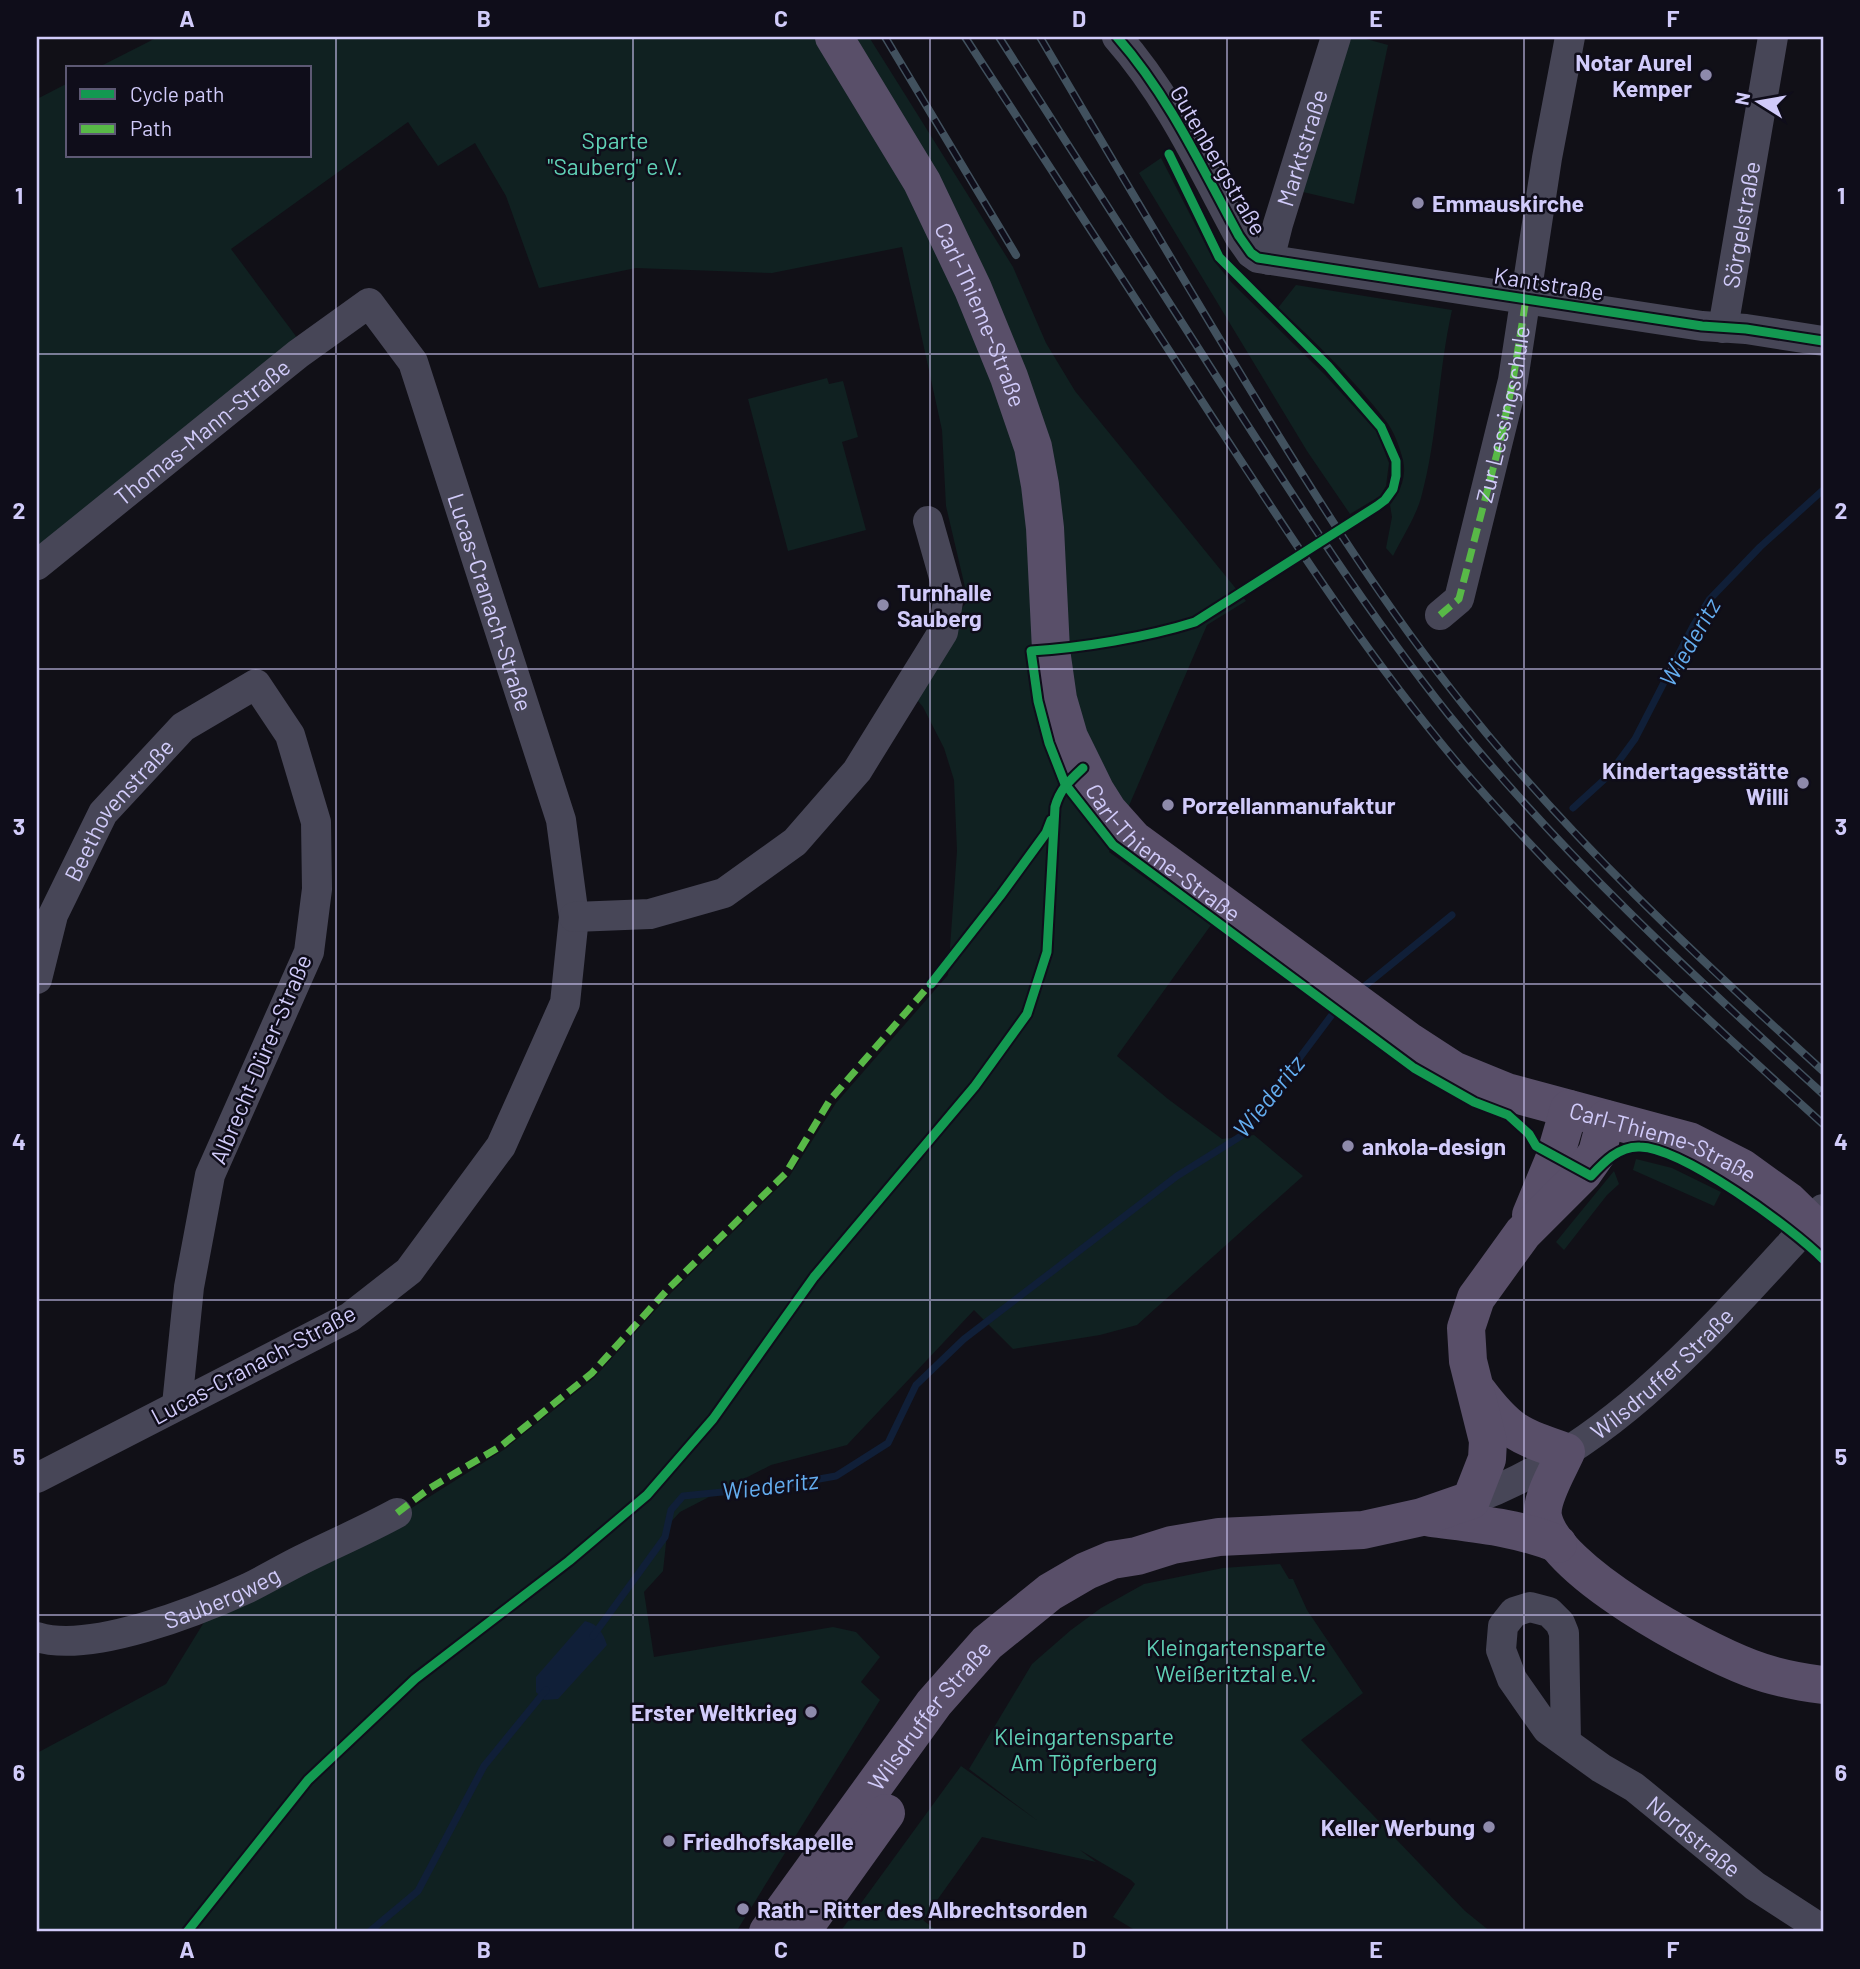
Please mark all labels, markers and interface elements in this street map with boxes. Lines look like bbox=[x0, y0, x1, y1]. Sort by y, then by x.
text: A bbox=[179, 4, 195, 32]
text: B bbox=[477, 4, 491, 32]
text: C bbox=[774, 4, 788, 32]
text: D bbox=[1072, 4, 1086, 32]
text: E bbox=[1369, 4, 1383, 32]
text: F bbox=[1667, 4, 1680, 32]
place label: Notar Aurel Kemper bbox=[1575, 48, 1692, 102]
legend bbox=[66, 66, 312, 158]
north arrow bbox=[1724, 66, 1794, 136]
marker: Notar Aurel Kemper bbox=[1698, 67, 1714, 83]
street label: Gutenbergstraße bbox=[1165, 80, 1273, 240]
text: Cycle path bbox=[130, 81, 224, 106]
street label: Marktstraße bbox=[1270, 86, 1333, 210]
text: N bbox=[1729, 90, 1754, 107]
text: Path bbox=[130, 115, 172, 140]
park label: Sparte "Sauberg" e.V. bbox=[547, 126, 683, 180]
street label: Sörgelstraße bbox=[1716, 159, 1765, 290]
text: 1 bbox=[15, 181, 23, 209]
text: 1 bbox=[1837, 181, 1845, 209]
place label: Emmauskirche bbox=[1432, 189, 1584, 217]
marker: Emmauskirche bbox=[1410, 195, 1426, 211]
street label: Carl-Thieme-Straße bbox=[929, 218, 1032, 411]
street label: Kantstraße bbox=[1492, 260, 1606, 306]
street label: Zur Lessingschule bbox=[1469, 324, 1535, 505]
street label: Thomas-Mann-Straße bbox=[108, 352, 295, 511]
street label: Lucas-Cranach-Straße bbox=[442, 489, 539, 715]
text: 2 bbox=[13, 496, 25, 524]
text: 2 bbox=[1835, 496, 1847, 524]
place label: Turnhalle Sauberg bbox=[897, 578, 992, 632]
water label: Wiederitz bbox=[1652, 592, 1726, 691]
marker: Turnhalle Sauberg bbox=[875, 597, 891, 613]
street label: Beethovenstraße bbox=[58, 732, 179, 886]
place label: Kindertagesstätte Willi bbox=[1602, 756, 1789, 810]
marker: Kindertagesstätte Willi bbox=[1795, 775, 1811, 791]
street label: Carl-Thieme-Straße bbox=[1080, 779, 1246, 927]
place label: Porzellanmanufaktur bbox=[1182, 791, 1396, 819]
marker: Porzellanmanufaktur bbox=[1160, 797, 1176, 813]
text: 3 bbox=[13, 812, 25, 840]
text: 3 bbox=[1835, 812, 1847, 840]
street label: Albrecht-Dürer-Straße bbox=[203, 950, 317, 1168]
water label: Wiederitz bbox=[1226, 1049, 1310, 1143]
street label: Carl-Thieme-Straße bbox=[1566, 1095, 1763, 1188]
text: 4 bbox=[12, 1127, 26, 1155]
text: 4 bbox=[1834, 1127, 1848, 1155]
place label: ankola-design bbox=[1362, 1132, 1506, 1160]
marker: ankola-design bbox=[1340, 1138, 1356, 1154]
street label: Lucas-Cranach-Straße bbox=[146, 1298, 360, 1430]
street label: Wilsdruffer Straße bbox=[1585, 1301, 1739, 1445]
text: 5 bbox=[13, 1442, 25, 1470]
text: 5 bbox=[1835, 1442, 1847, 1470]
water label: Wiederitz bbox=[720, 1465, 821, 1505]
street label: Saubergweg bbox=[160, 1560, 284, 1634]
park label: Kleingartensparte Weißeritztal e.V. bbox=[1146, 1633, 1326, 1687]
street label: Wilsdruffer Straße bbox=[861, 1635, 997, 1796]
place label: Erster Weltkrieg bbox=[631, 1698, 797, 1726]
marker: Erster Weltkrieg bbox=[803, 1704, 819, 1720]
park label: Kleingartensparte Am Töpferberg bbox=[994, 1722, 1174, 1776]
text: 6 bbox=[13, 1758, 25, 1786]
text: 6 bbox=[1835, 1758, 1847, 1786]
street label: Nordstraße bbox=[1641, 1789, 1747, 1883]
place label: Keller Werbung bbox=[1321, 1813, 1475, 1841]
marker: Keller Werbung bbox=[1481, 1819, 1497, 1835]
place label: Friedhofskapelle bbox=[683, 1827, 854, 1855]
marker: Friedhofskapelle bbox=[661, 1833, 677, 1849]
place label: Rath - Ritter des Albrechtsorden bbox=[757, 1895, 1088, 1923]
marker: Rath - Ritter des Albrechtsorden bbox=[735, 1901, 751, 1917]
text: A bbox=[179, 1935, 195, 1963]
text: B bbox=[477, 1935, 491, 1963]
text: C bbox=[774, 1935, 788, 1963]
text: D bbox=[1072, 1935, 1086, 1963]
text: E bbox=[1369, 1935, 1383, 1963]
text: F bbox=[1667, 1935, 1680, 1963]

